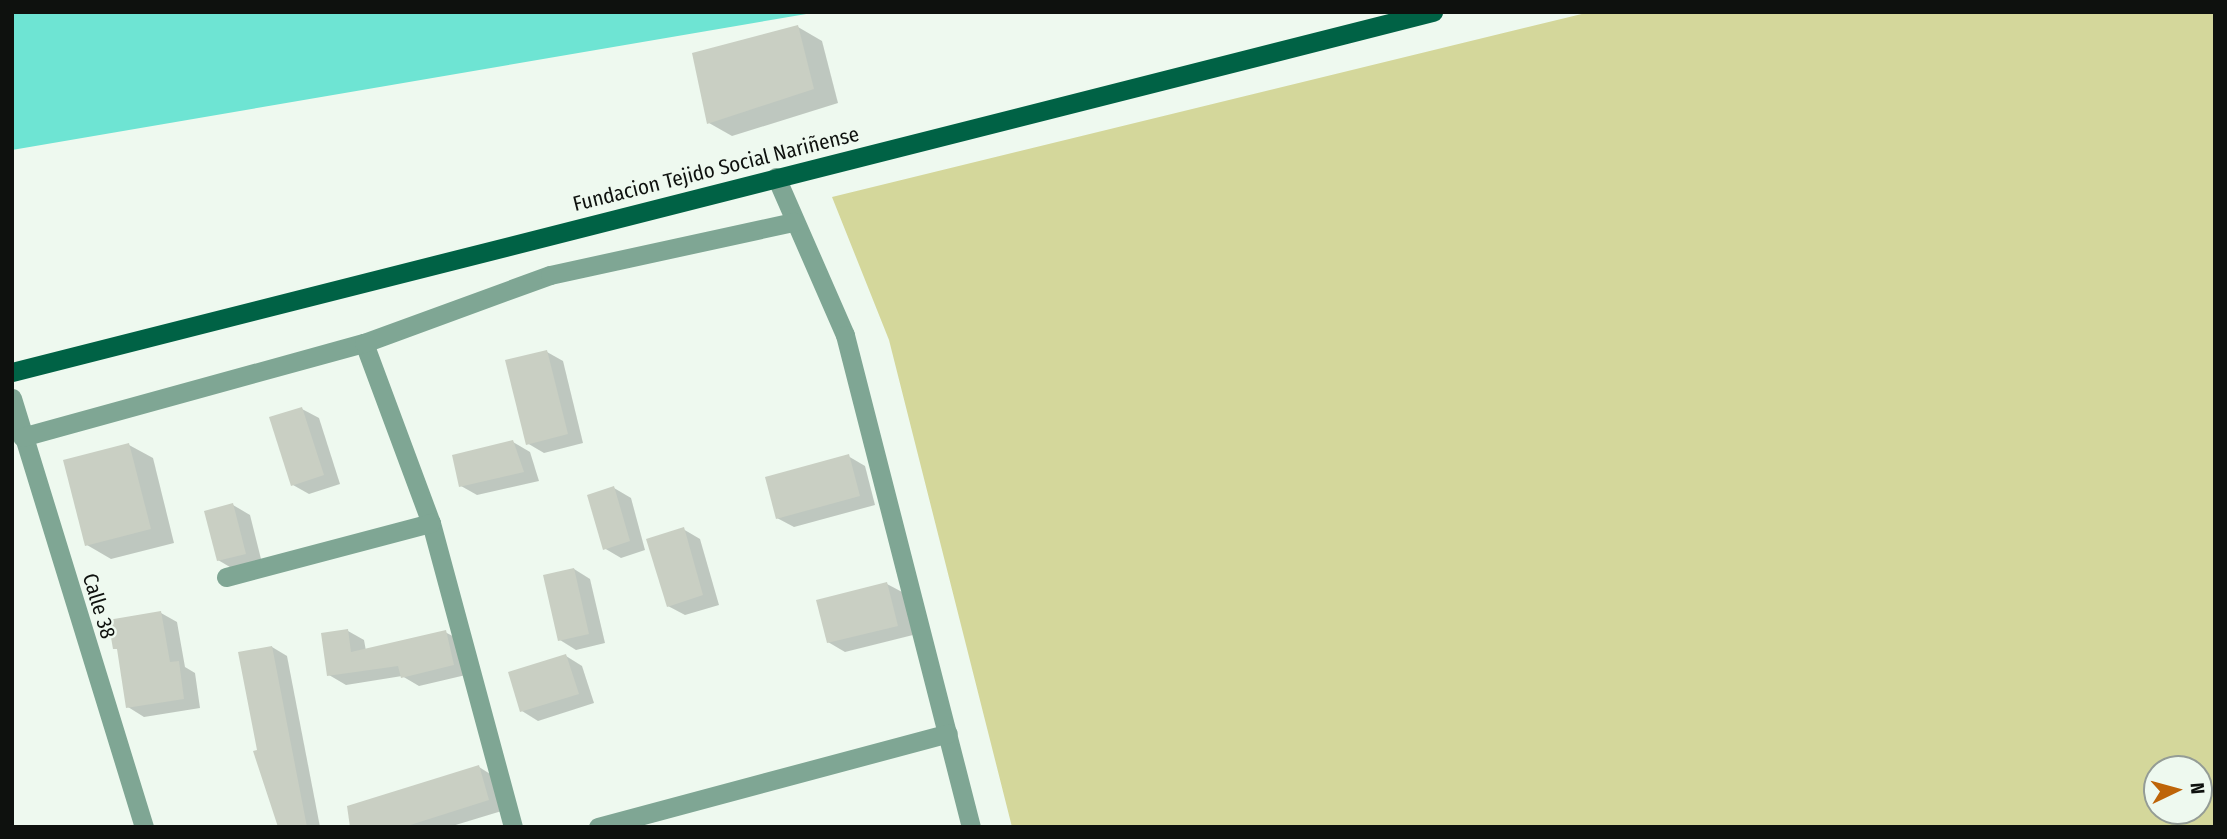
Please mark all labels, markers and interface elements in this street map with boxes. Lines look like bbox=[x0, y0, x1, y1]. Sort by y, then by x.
street label: Fundacion Tejido Social Nariñense bbox=[570, 121, 862, 217]
street label: Calle 38 bbox=[77, 570, 121, 642]
north arrow bbox=[2143, 755, 2213, 825]
text: N bbox=[2185, 782, 2209, 795]

